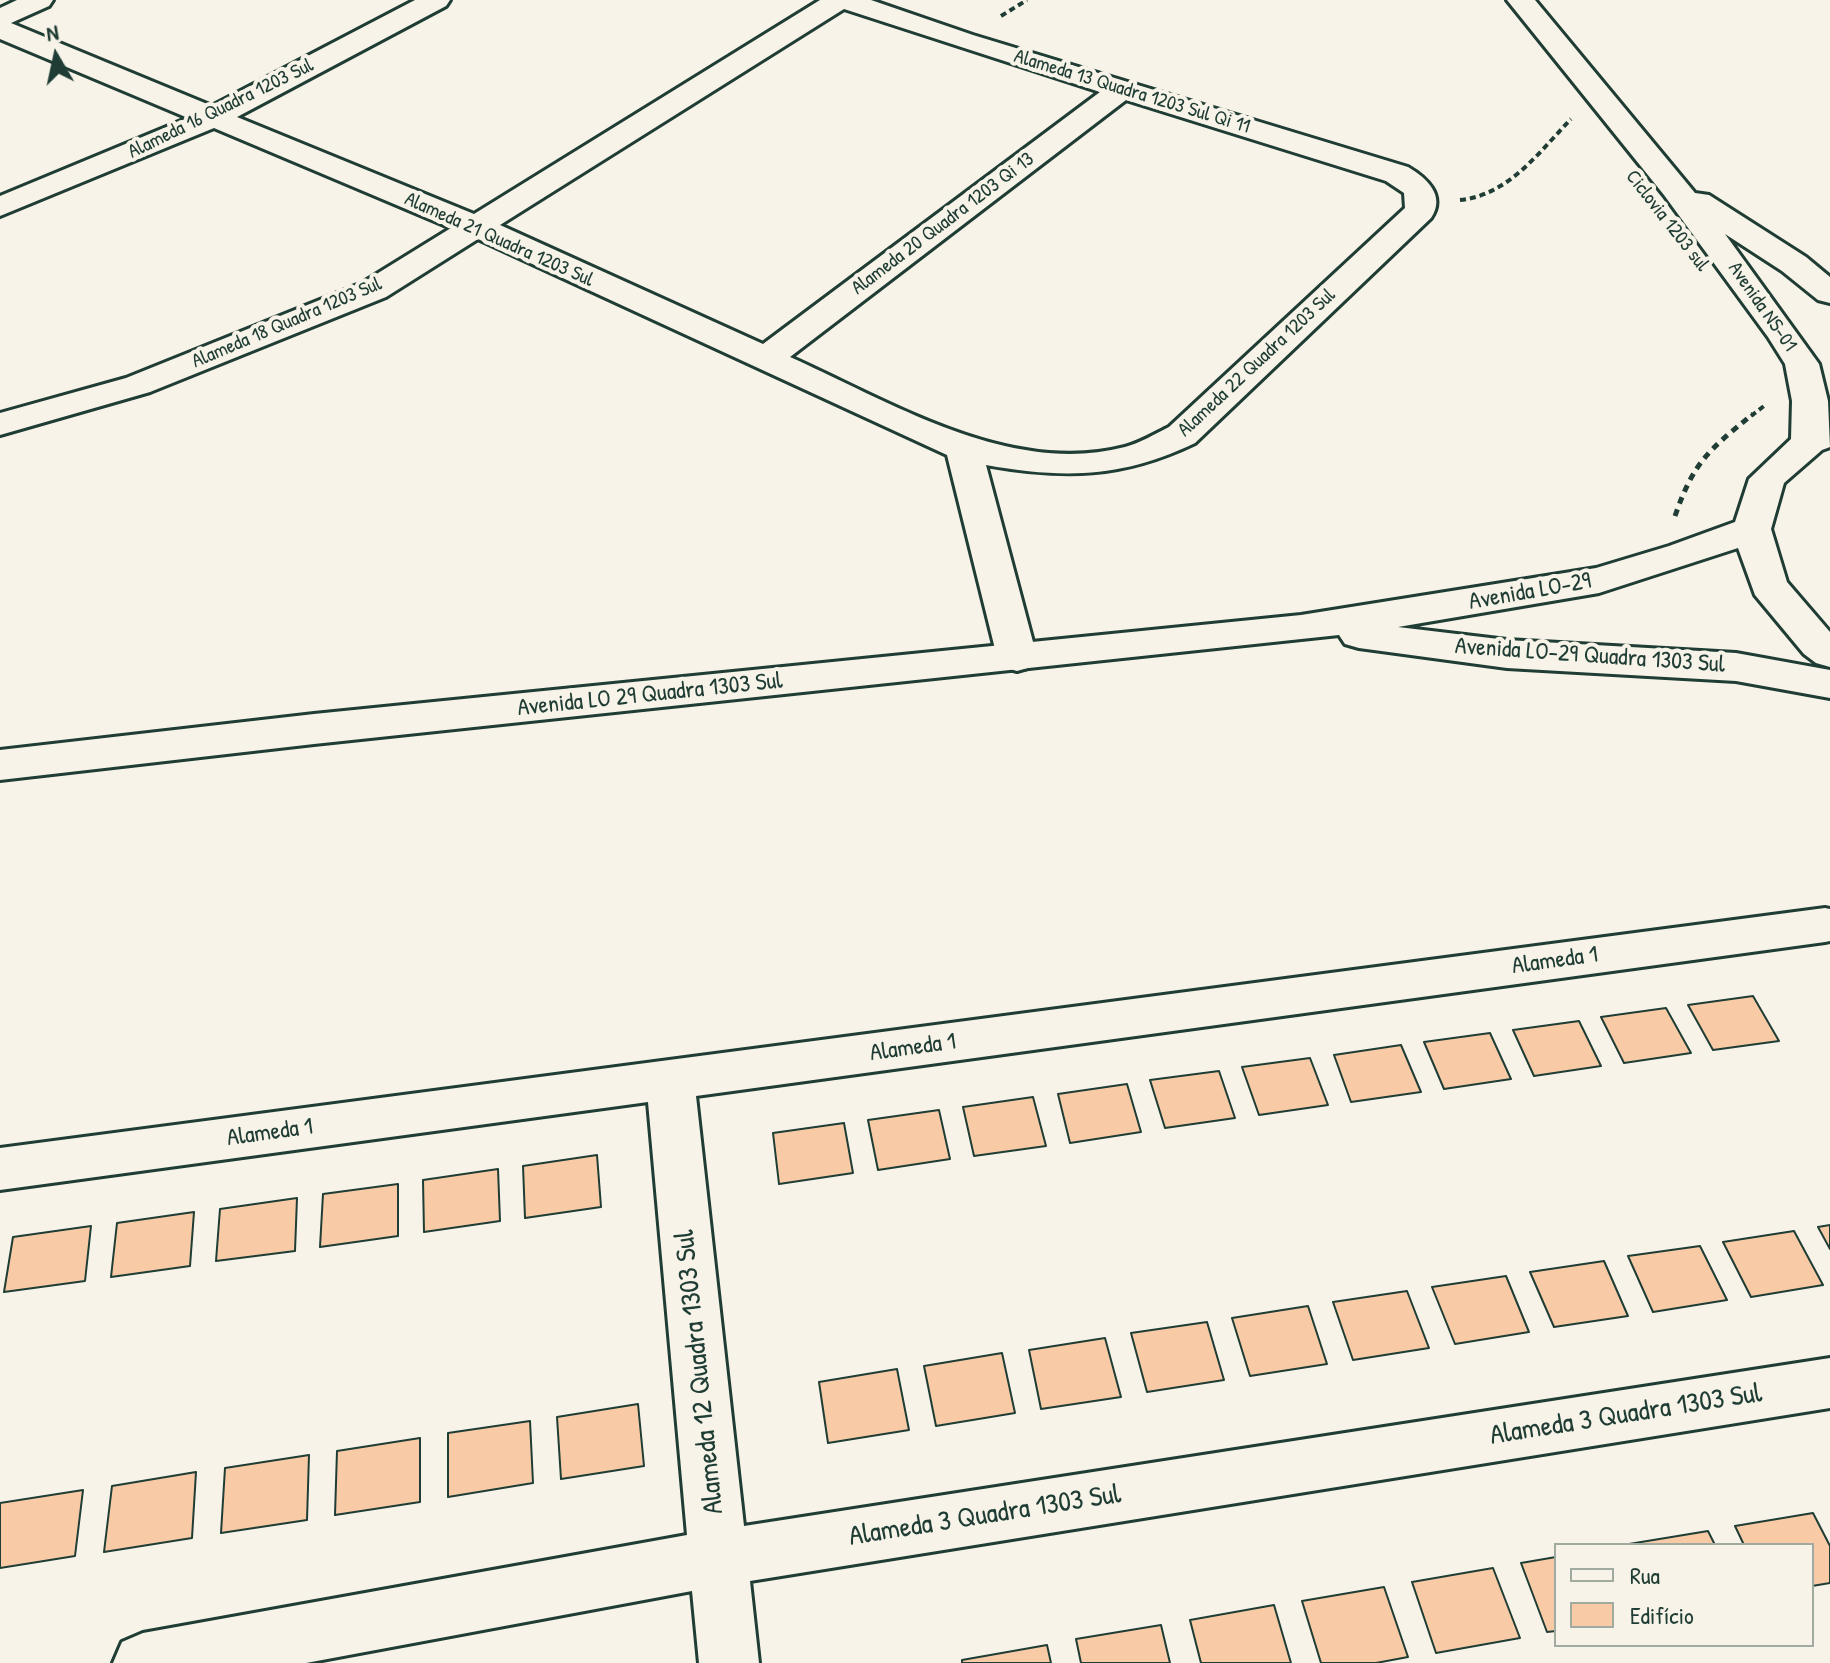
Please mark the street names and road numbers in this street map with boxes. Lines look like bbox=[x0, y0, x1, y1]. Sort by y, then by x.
street label: Alameda 13 Quadra 1203 Sul Qi 11 bbox=[1011, 45, 1253, 139]
street label: Alameda 16 Quadra 1203 Sul bbox=[124, 54, 318, 164]
street label: Alameda 20 Quadra 1203 Qi 13 bbox=[847, 148, 1039, 300]
street label: Ciclovia 1203 sul bbox=[1620, 166, 1714, 276]
street label: Alameda 21 Quadra 1203 Sul bbox=[401, 187, 597, 293]
street label: Avenida NS-01 bbox=[1722, 258, 1802, 356]
street label: Alameda 18 Quadra 1203 Sul bbox=[189, 272, 385, 374]
street label: Alameda 22 Quadra 1203 Sul bbox=[1173, 284, 1341, 442]
street label: Avenida LO-29 bbox=[1467, 567, 1593, 617]
street label: Avenida LO-29 Quadra 1303 Sul bbox=[1454, 632, 1726, 680]
street label: Avenida LO 29 Quadra 1303 Sul bbox=[516, 667, 784, 723]
street label: Alameda 1 bbox=[1510, 941, 1600, 981]
street label: Alameda 1 bbox=[868, 1028, 958, 1068]
street label: Alameda 1 bbox=[225, 1113, 315, 1153]
street label: Alameda 12 Quadra 1303 Sul bbox=[668, 1228, 732, 1516]
street label: Alameda 3 Quadra 1303 Sul bbox=[1488, 1377, 1764, 1453]
street label: Alameda 3 Quadra 1303 Sul bbox=[847, 1478, 1123, 1554]

